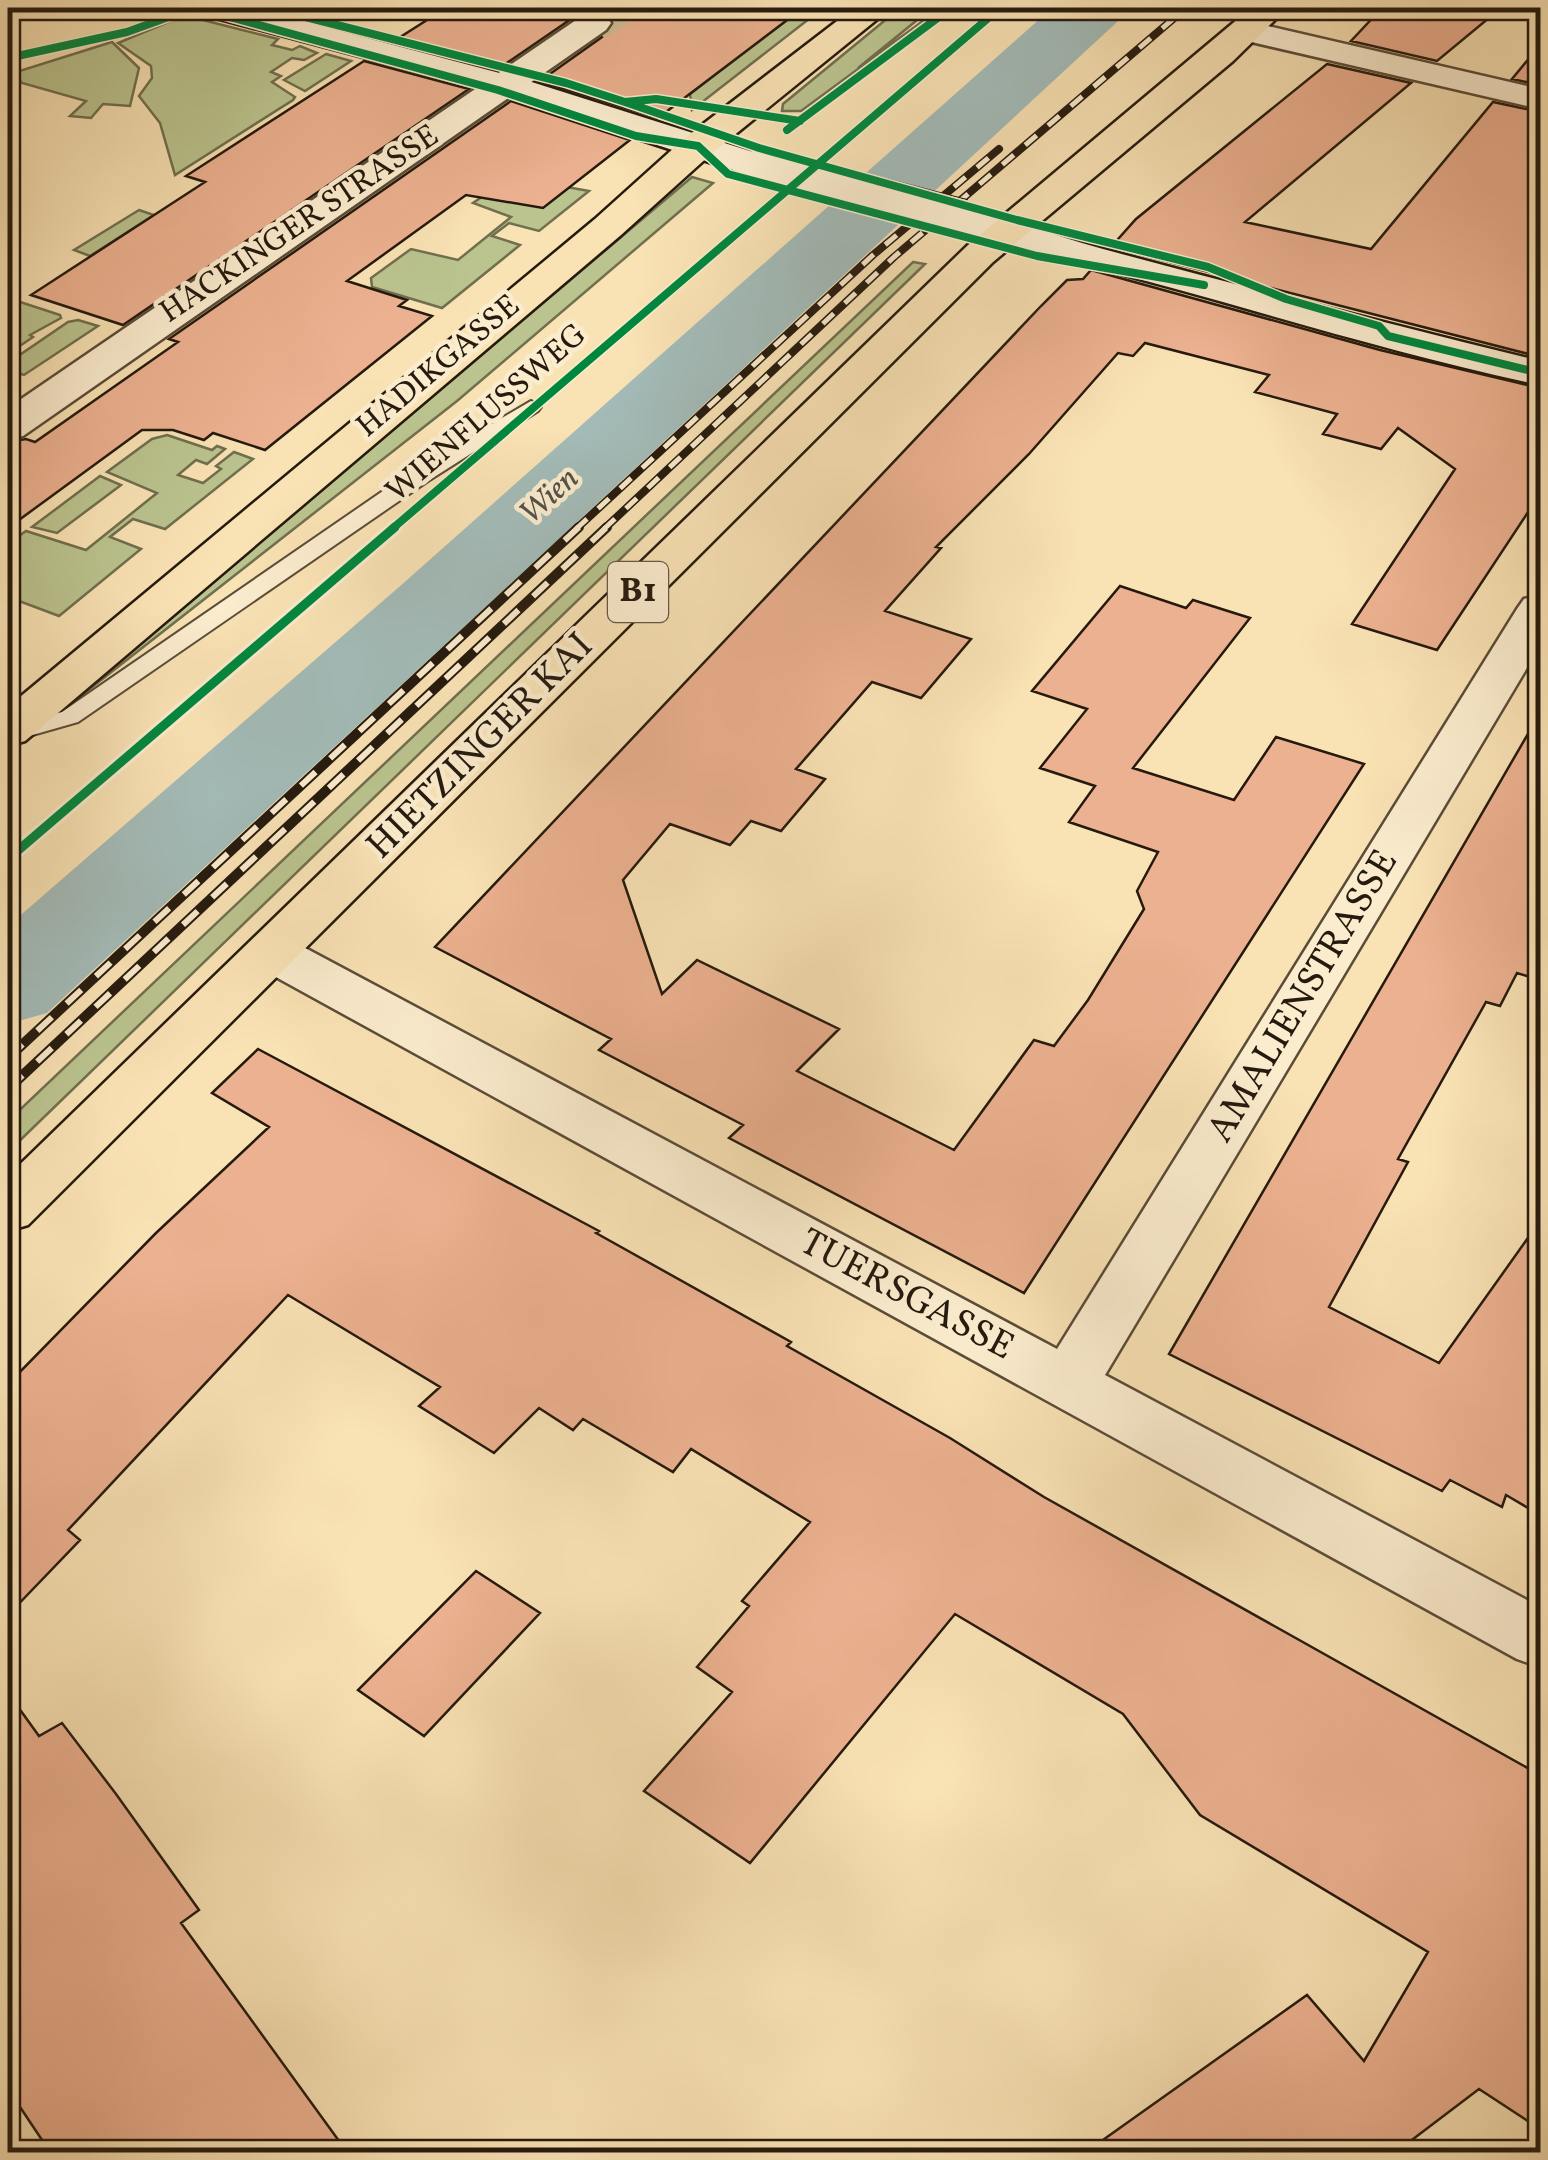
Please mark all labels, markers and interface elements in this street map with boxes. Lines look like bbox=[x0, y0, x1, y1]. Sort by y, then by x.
street label: HACKINGER STRASSE bbox=[152, 115, 448, 335]
street label: HADIKGASSE bbox=[348, 285, 530, 449]
street label: WIENFLUSSWEG bbox=[377, 314, 597, 514]
water label: Wien bbox=[511, 458, 589, 536]
road number: B1 bbox=[608, 562, 668, 622]
street label: HIETZINGER KAI bbox=[356, 622, 606, 872]
street label: AMALIENSTRASSE bbox=[1196, 841, 1412, 1153]
street label: TUERSGASSE bbox=[789, 1217, 1023, 1375]

